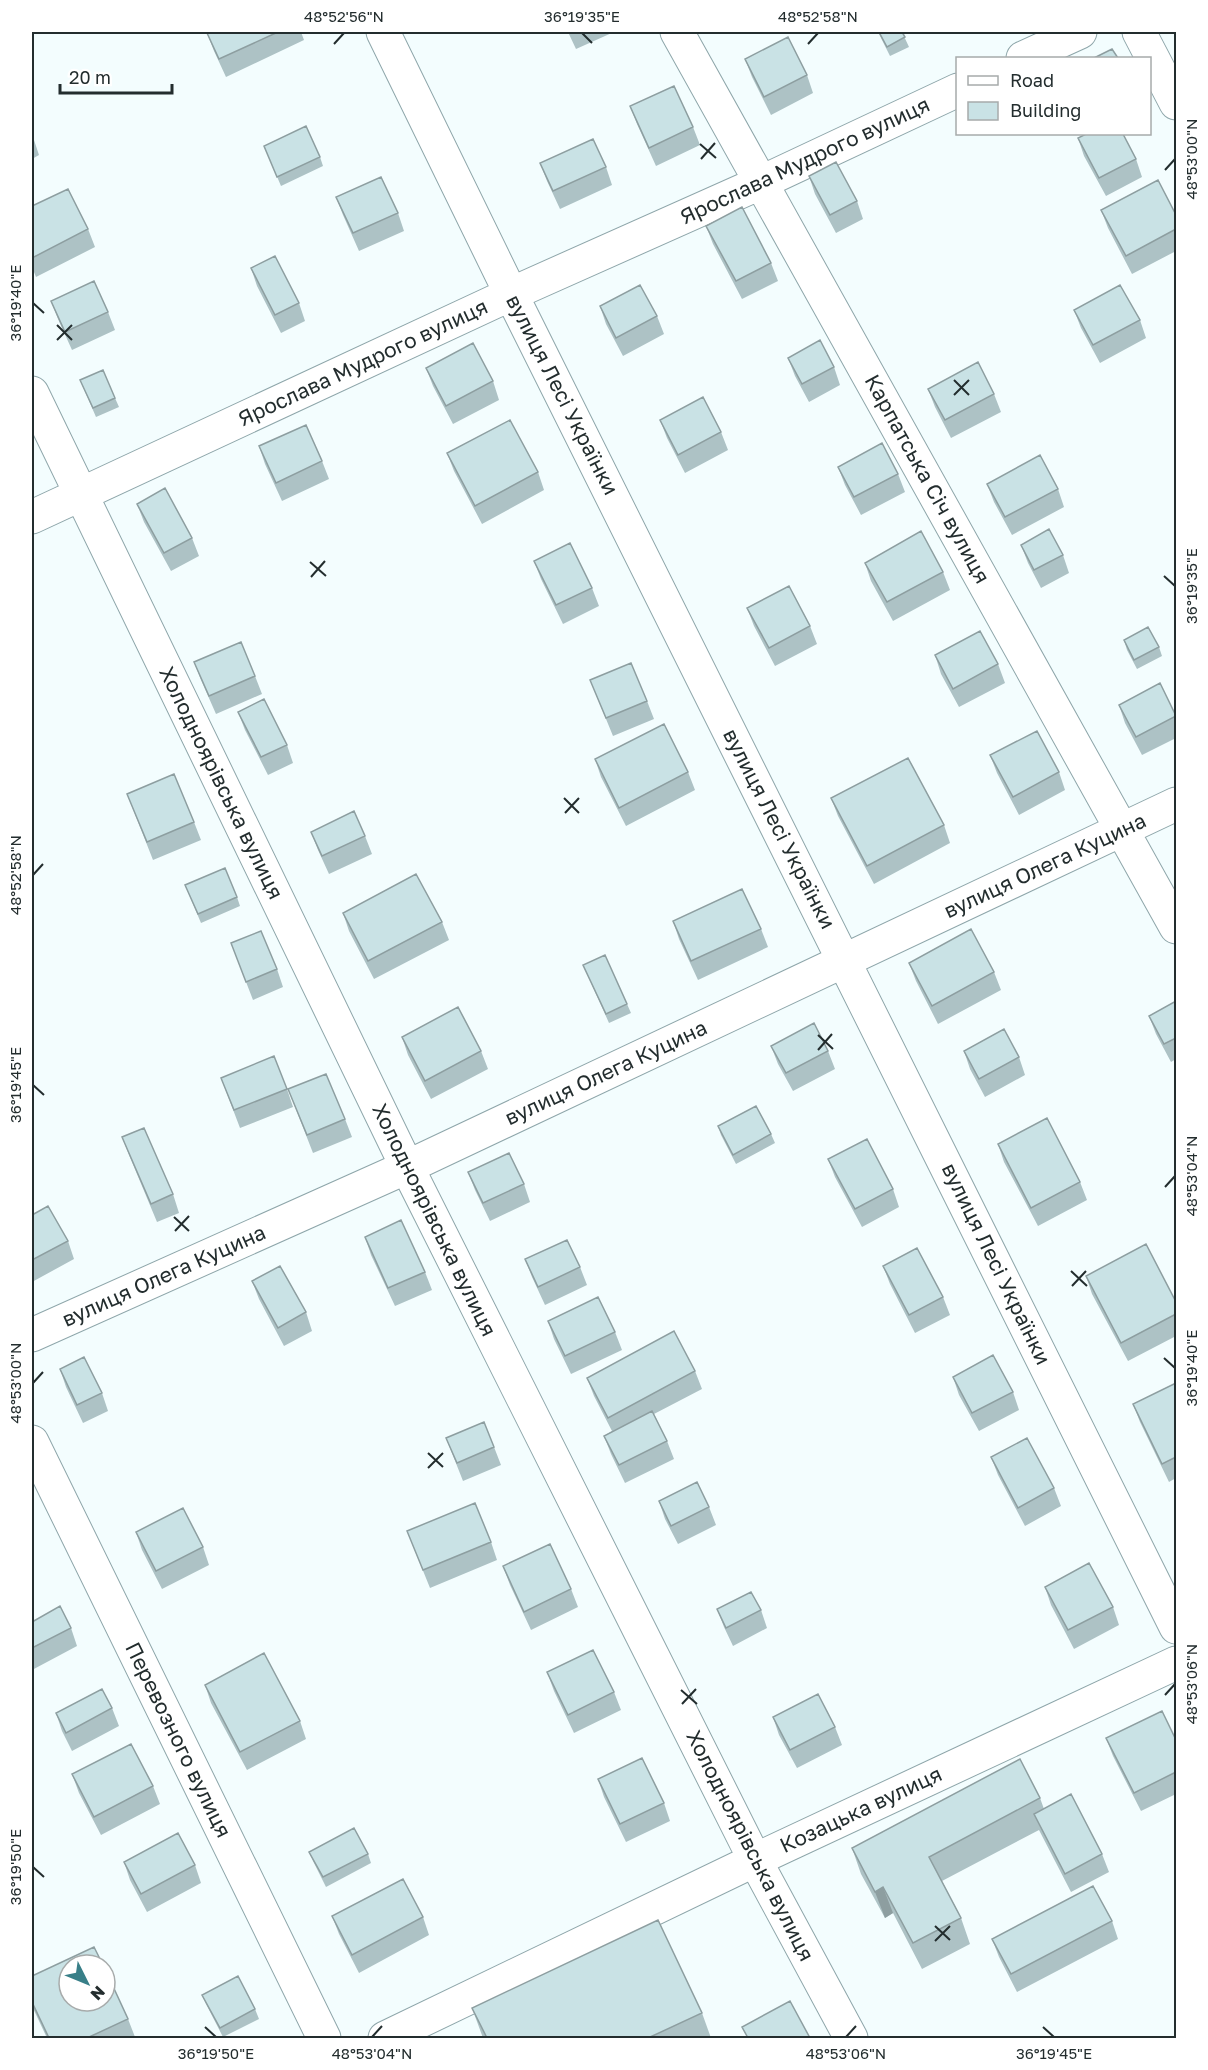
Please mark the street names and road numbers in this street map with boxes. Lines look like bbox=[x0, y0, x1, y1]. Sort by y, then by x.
street label: Ярослава Мудрого вулиця bbox=[676, 91, 933, 229]
street label: вулиця Лесі Українки bbox=[501, 290, 625, 499]
street label: Ярослава Мудрого вулиця bbox=[234, 293, 491, 431]
street label: Карпатська Січ вулиця bbox=[860, 369, 996, 588]
street label: Холодноярівська вулиця bbox=[154, 662, 290, 903]
street label: вулиця Лесі Українки bbox=[718, 724, 842, 933]
street label: вулиця Олега Куцина bbox=[939, 807, 1150, 923]
street label: вулиця Олега Куцина bbox=[500, 1014, 711, 1130]
street label: Холодноярівська вулиця bbox=[367, 1099, 503, 1340]
street label: вулиця Лесі Українки bbox=[937, 1158, 1057, 1369]
street label: вулиця Олега Куцина bbox=[58, 1218, 269, 1332]
street label: Перевозного вулиця bbox=[120, 1638, 238, 1842]
street label: Холодноярівська вулиця bbox=[681, 1726, 820, 1965]
street label: Козацька вулиця bbox=[775, 1760, 946, 1858]

